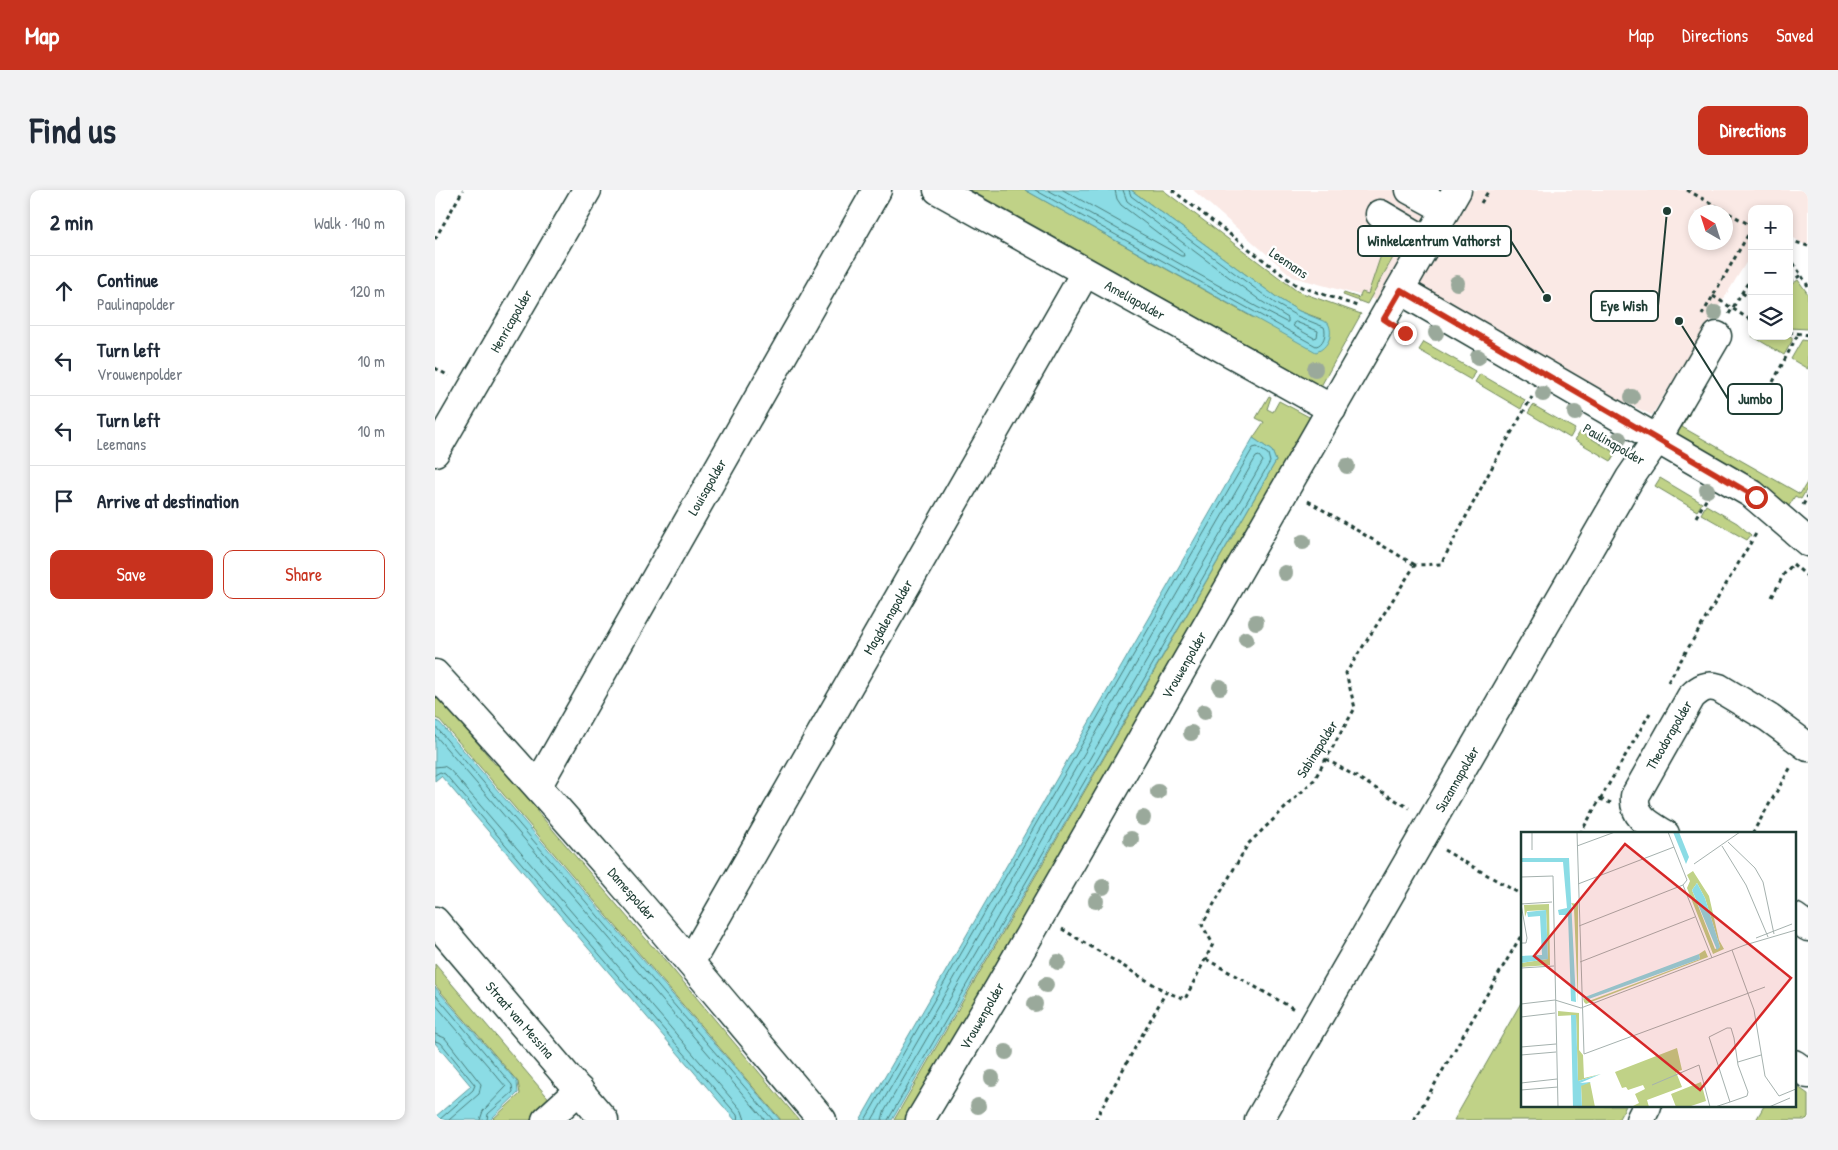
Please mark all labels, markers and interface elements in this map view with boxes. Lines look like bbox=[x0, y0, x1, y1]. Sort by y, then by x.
text: Map bbox=[25, 19, 59, 51]
text: Map bbox=[1629, 23, 1654, 48]
text: Directions bbox=[1682, 23, 1748, 48]
text: Saved bbox=[1776, 23, 1813, 48]
button: Directions bbox=[1698, 106, 1808, 155]
text: Find us bbox=[30, 107, 116, 154]
north arrow bbox=[1688, 205, 1733, 250]
map controls bbox=[1748, 205, 1793, 340]
button: + bbox=[1748, 205, 1793, 250]
text: 2 min bbox=[50, 208, 93, 237]
text: Walk · 140 m bbox=[314, 212, 385, 234]
callout: Winkelcentrum Vathorst bbox=[1358, 226, 1511, 256]
text: Winkelcentrum Vathorst bbox=[1367, 230, 1501, 251]
street label: Leemans bbox=[1266, 243, 1312, 283]
button: − bbox=[1748, 250, 1793, 295]
text: Continue bbox=[97, 267, 158, 293]
street label: Ameliapolder bbox=[1101, 275, 1169, 325]
icon: ahead bbox=[50, 277, 78, 305]
text: 120 m bbox=[350, 280, 385, 302]
street label: Henricapolder bbox=[485, 285, 537, 356]
callout: Eye Wish bbox=[1591, 291, 1658, 321]
text: Paulinapolder bbox=[97, 293, 175, 315]
text: Eye Wish bbox=[1600, 295, 1648, 317]
button: layers bbox=[1748, 295, 1793, 340]
route end bbox=[1394, 322, 1417, 345]
text: Turn left bbox=[97, 337, 160, 363]
icon: left bbox=[50, 347, 78, 375]
text: 10 m bbox=[357, 350, 385, 372]
text: Vrouwenpolder bbox=[97, 363, 182, 385]
callout: Jumbo bbox=[1728, 384, 1782, 414]
text: Jumbo bbox=[1738, 388, 1772, 409]
text: Turn left bbox=[97, 407, 160, 433]
icon: left bbox=[50, 417, 78, 445]
street label: Paulinapolder bbox=[1579, 418, 1649, 470]
text: 10 m bbox=[357, 420, 385, 442]
text: Leemans bbox=[97, 433, 146, 455]
street label: Louisapolder bbox=[683, 455, 732, 519]
route start bbox=[1745, 486, 1768, 509]
icon: arrive bbox=[50, 487, 78, 515]
text: Arrive at destination bbox=[97, 488, 239, 514]
button: Save bbox=[50, 550, 213, 599]
button: Share bbox=[223, 550, 385, 599]
street label: Magdalenapolder bbox=[858, 575, 918, 658]
street label: Vrouwenpolder bbox=[1157, 627, 1212, 702]
street label: Theodorapolder bbox=[1641, 696, 1697, 774]
street label: Sabinapolder bbox=[1291, 716, 1343, 782]
street label: Suzannapolder bbox=[1430, 742, 1484, 816]
inset map bbox=[1521, 832, 1795, 1108]
street label: Damespolder bbox=[603, 863, 661, 925]
street label: Straat van Messina bbox=[482, 977, 559, 1062]
street label: Vrouwenpolder bbox=[955, 978, 1010, 1053]

